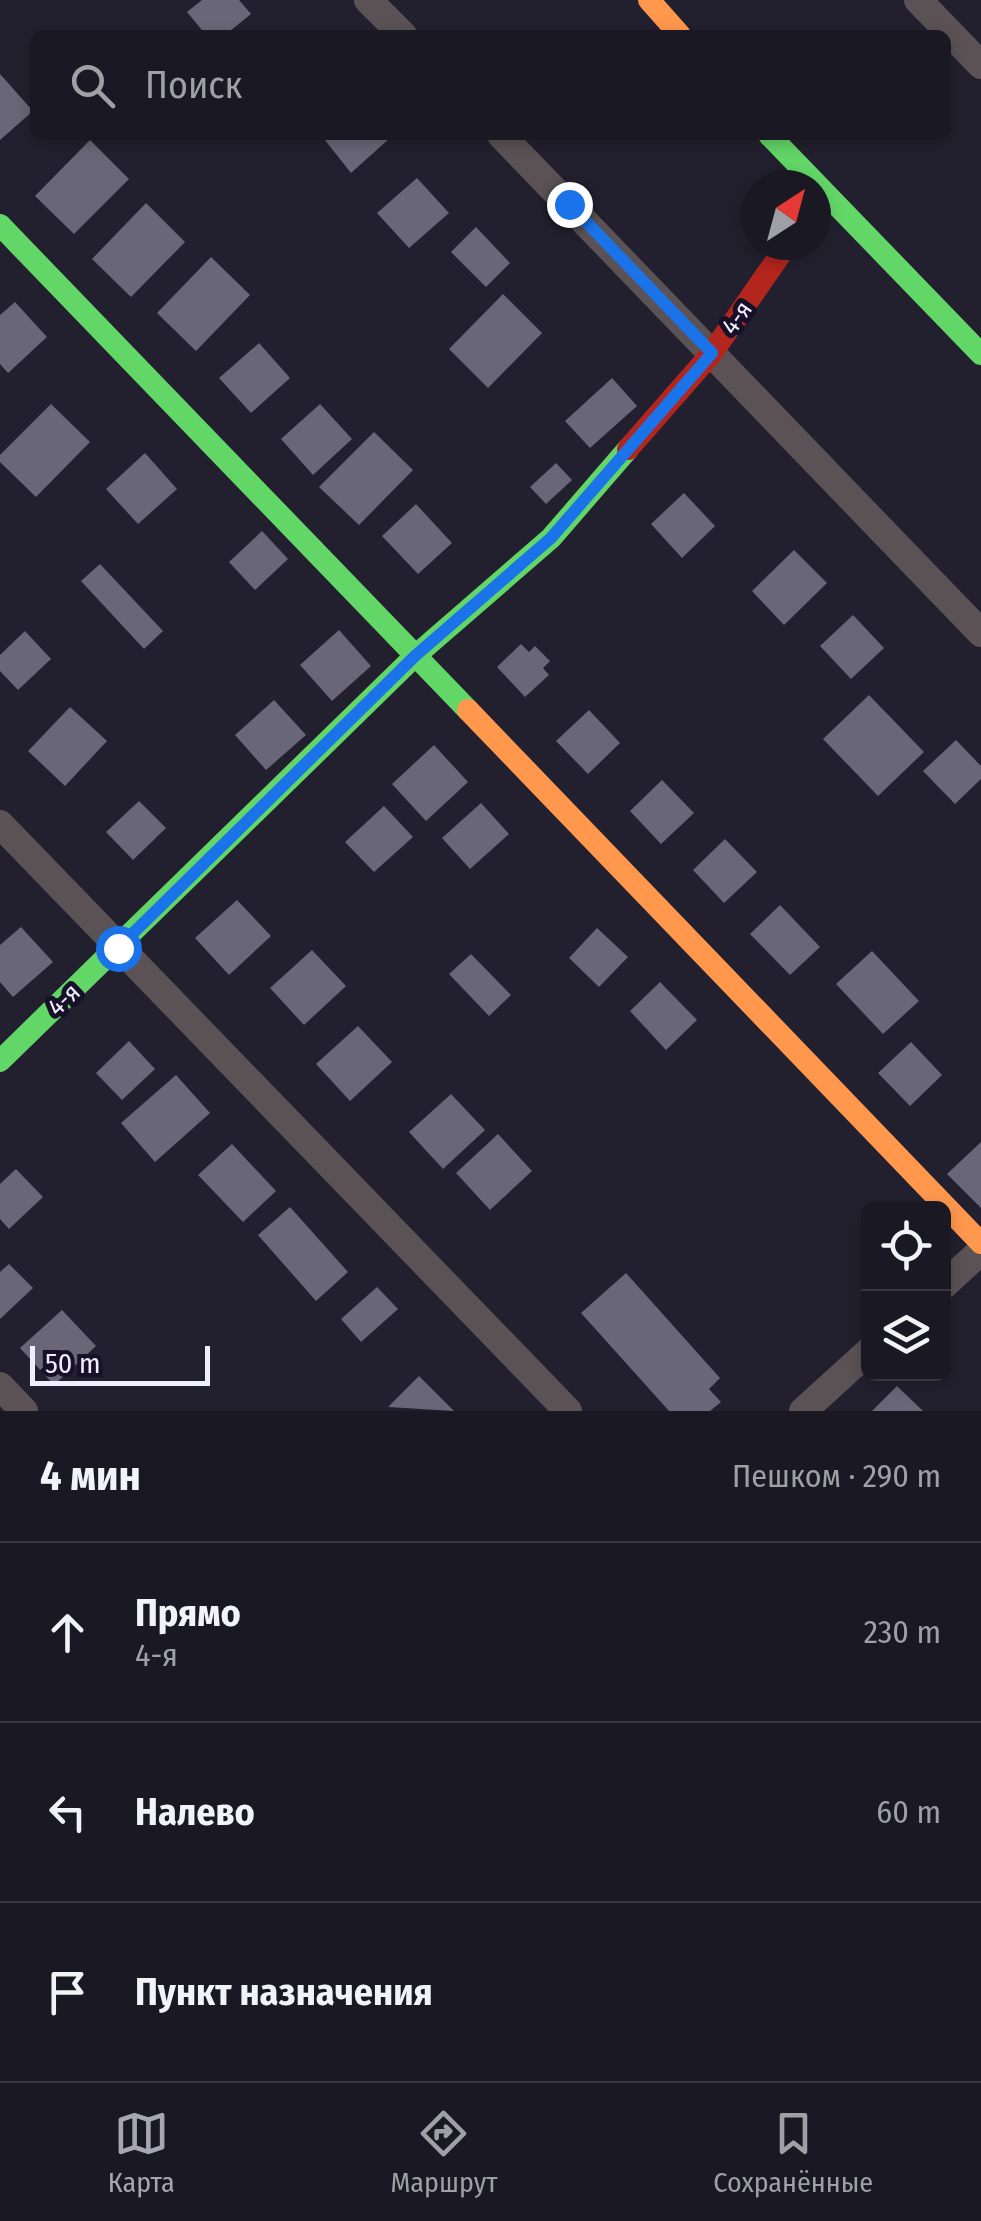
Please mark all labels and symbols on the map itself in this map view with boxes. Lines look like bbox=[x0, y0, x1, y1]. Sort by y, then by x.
north arrow bbox=[741, 170, 831, 260]
route end bbox=[547, 182, 593, 228]
street label: 4-я bbox=[715, 296, 759, 340]
route start bbox=[96, 926, 142, 972]
street label: 4-я bbox=[42, 978, 86, 1022]
scale bar bbox=[30, 1341, 210, 1386]

